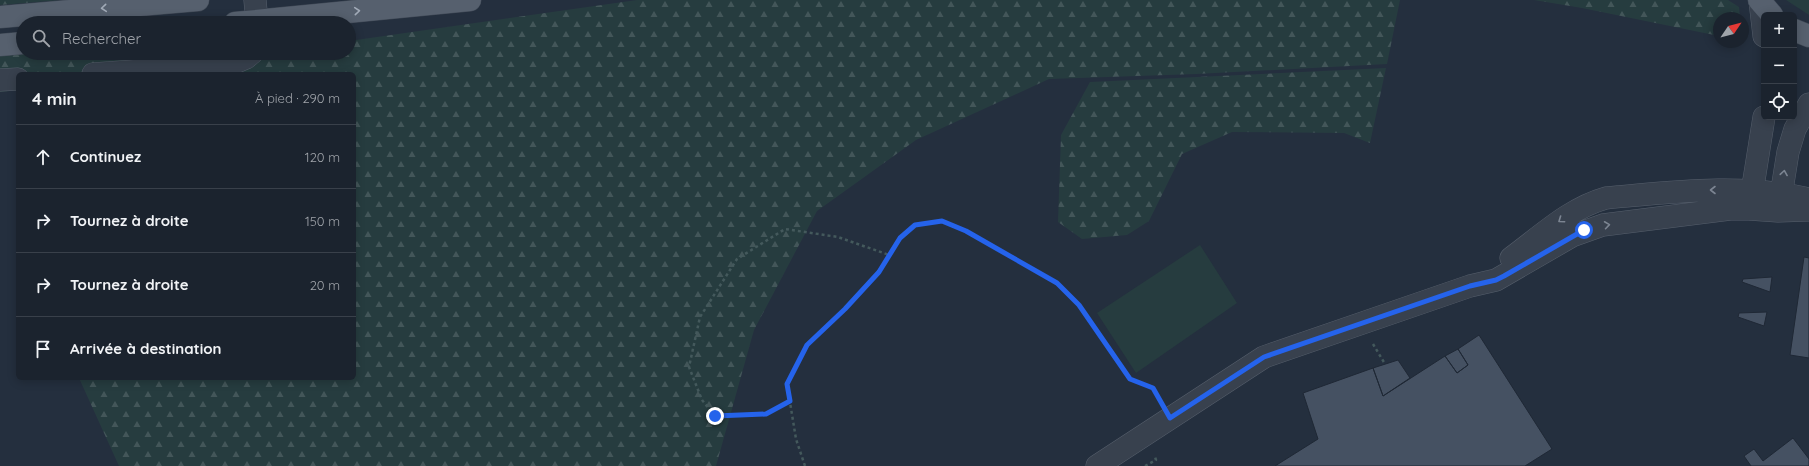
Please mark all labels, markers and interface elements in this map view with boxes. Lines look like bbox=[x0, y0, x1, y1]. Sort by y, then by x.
one-way arrow bbox=[100, 4, 107, 13]
one-way arrow bbox=[354, 7, 360, 16]
north arrow bbox=[1713, 12, 1749, 48]
map controls bbox=[1761, 12, 1797, 120]
button: + bbox=[1761, 12, 1797, 48]
search box bbox=[16, 16, 356, 60]
icon: search bbox=[30, 27, 52, 49]
text: Rechercher bbox=[62, 29, 141, 48]
button: − bbox=[1761, 48, 1797, 84]
button: locate bbox=[1761, 84, 1797, 120]
text: 4 min bbox=[32, 88, 77, 109]
text: À pied · 290 m bbox=[255, 90, 340, 106]
icon: ahead bbox=[32, 146, 54, 168]
text: Continuez bbox=[70, 147, 141, 166]
text: 120 m bbox=[305, 149, 340, 165]
one-way arrow bbox=[1779, 170, 1788, 176]
one-way arrow bbox=[1710, 186, 1716, 194]
icon: right bbox=[32, 210, 54, 232]
text: Tournez à droite bbox=[70, 211, 189, 230]
text: 150 m bbox=[305, 213, 340, 229]
one-way arrow bbox=[1559, 215, 1566, 222]
route start bbox=[1575, 221, 1593, 239]
one-way arrow bbox=[1604, 221, 1610, 230]
icon: right bbox=[32, 274, 54, 296]
text: Tournez à droite bbox=[70, 275, 189, 294]
text: 20 m bbox=[310, 277, 340, 293]
icon: arrive bbox=[32, 338, 54, 360]
text: Arrivée à destination bbox=[70, 339, 222, 358]
route end bbox=[706, 407, 724, 425]

